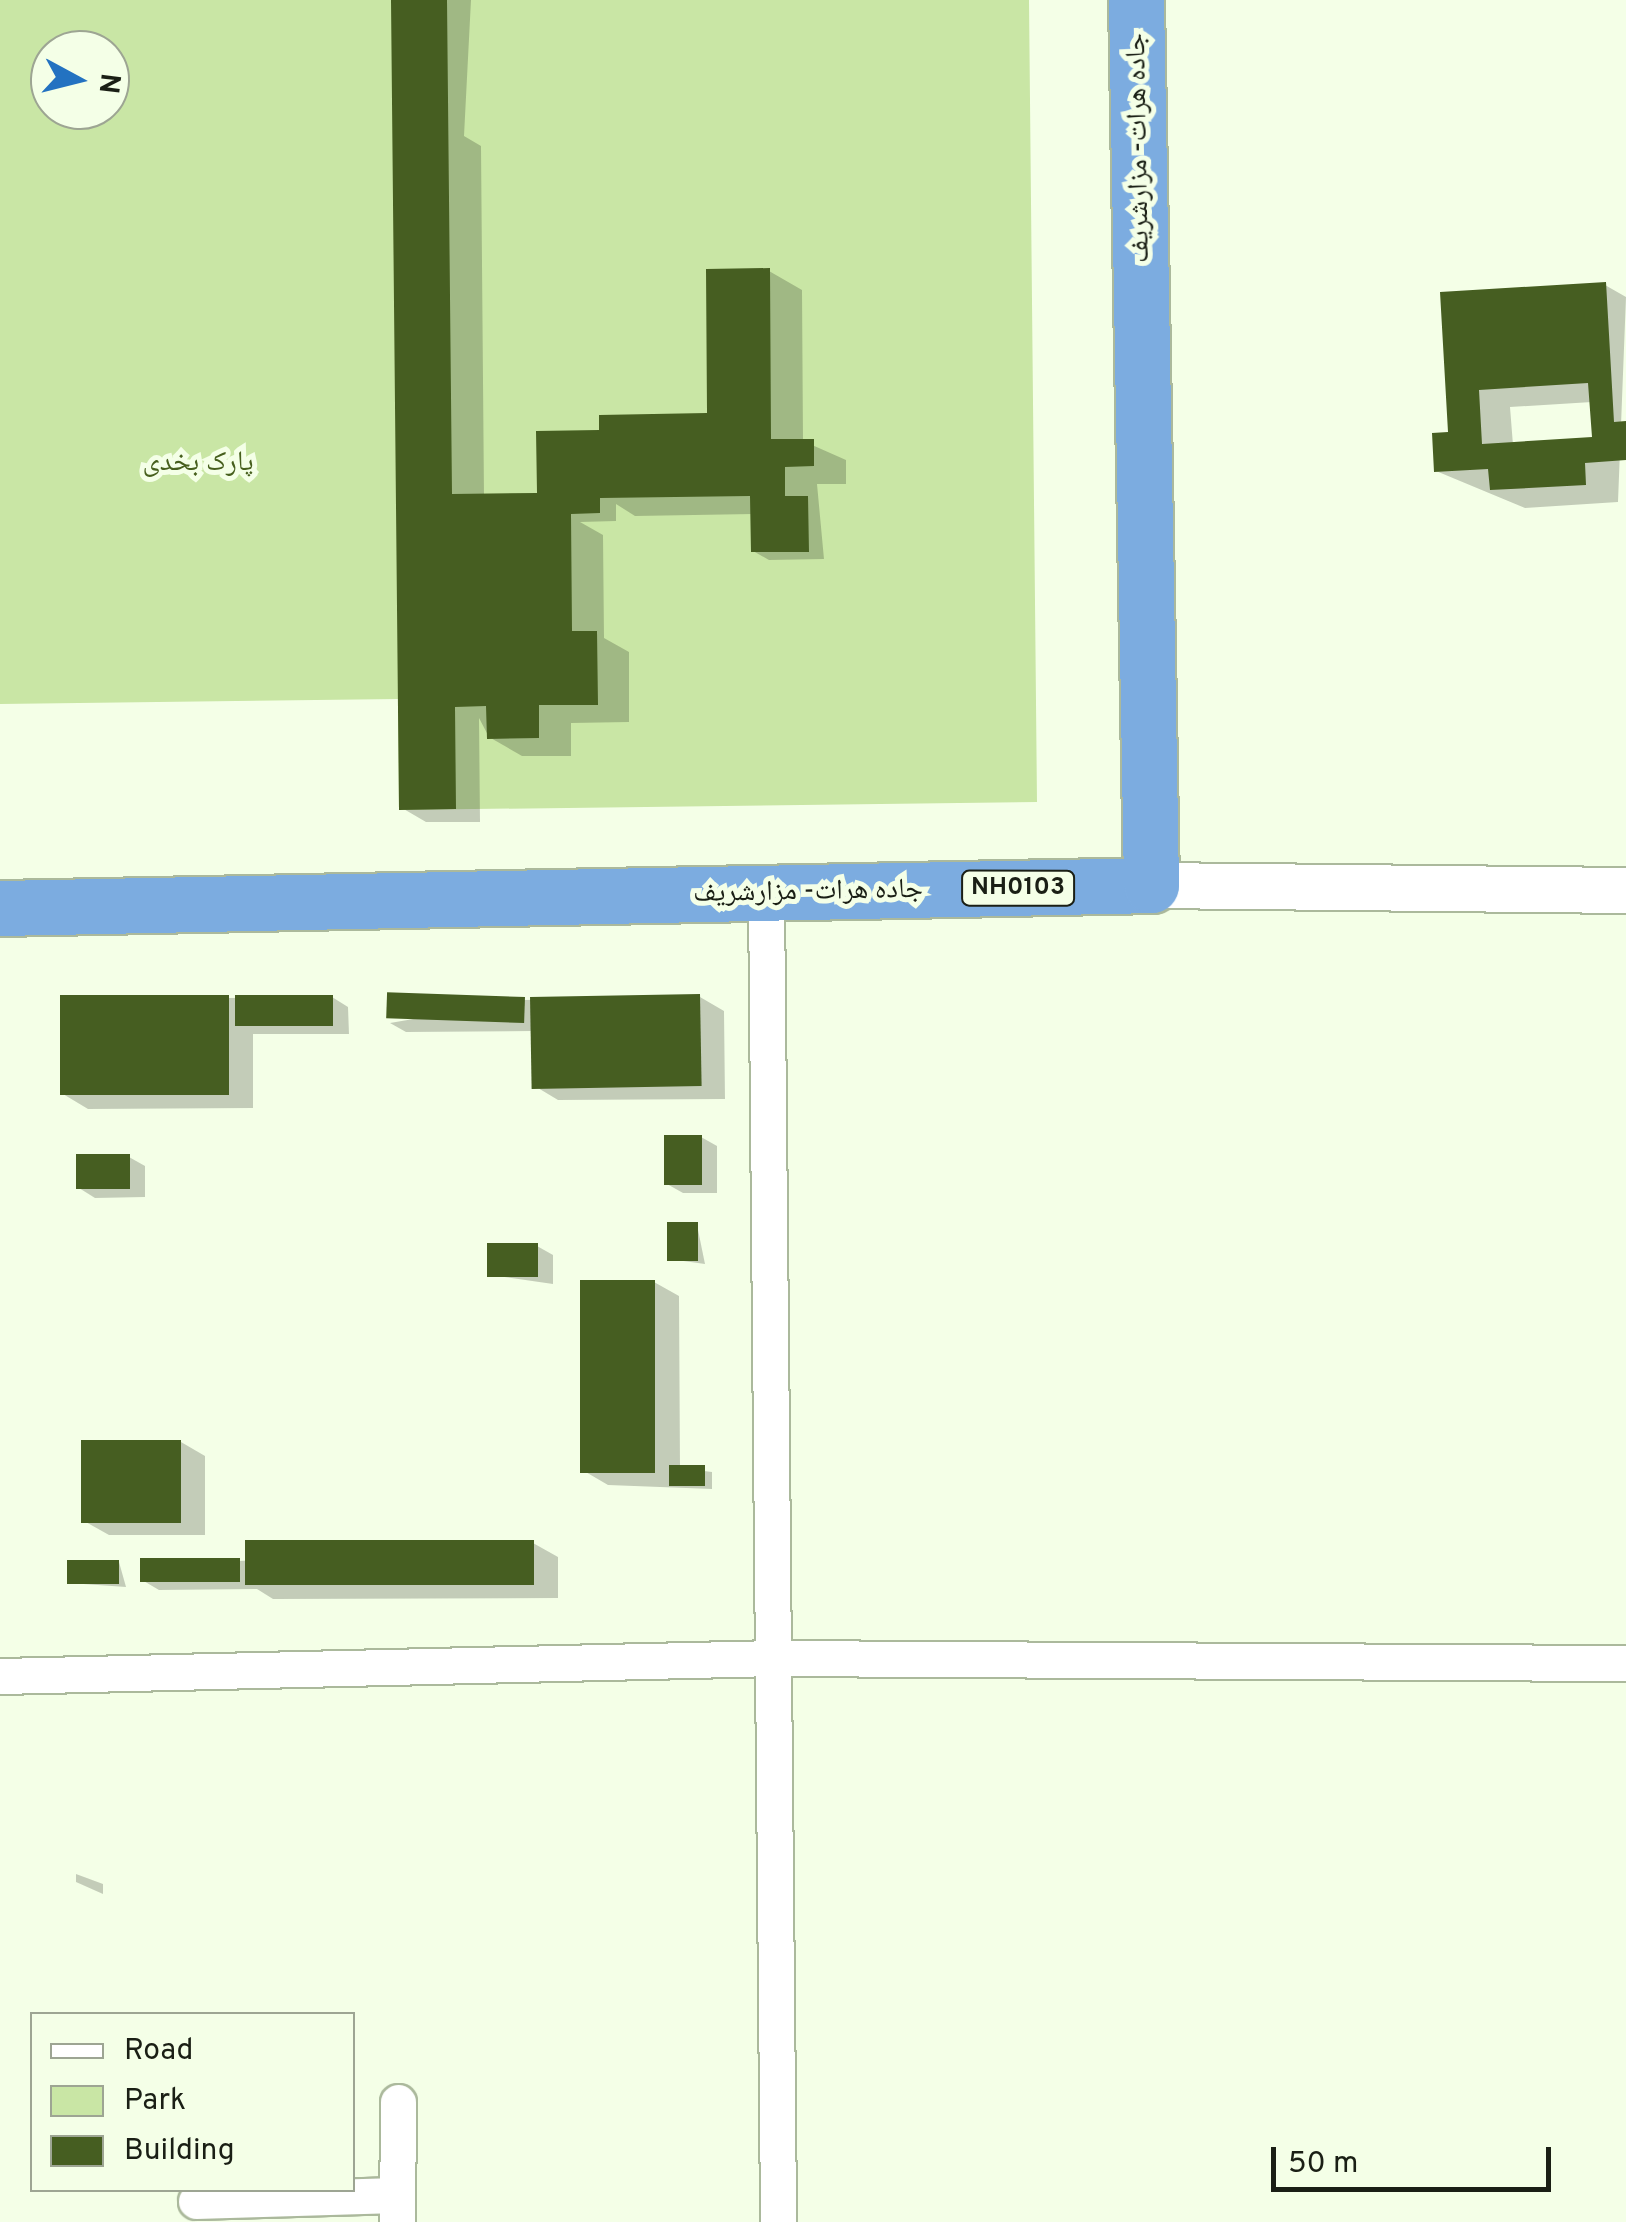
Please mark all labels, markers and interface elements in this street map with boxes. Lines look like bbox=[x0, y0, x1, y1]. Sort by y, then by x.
north arrow bbox=[30, 30, 130, 130]
street label: جاده هرات- مزارشریف bbox=[1120, 33, 1158, 263]
text: N bbox=[89, 71, 127, 96]
park label: پارک بخدی bbox=[142, 446, 254, 480]
road number: NH0103 bbox=[960, 868, 1076, 908]
street label: جاده هرات- مزارشریف bbox=[693, 873, 923, 911]
legend bbox=[30, 2012, 355, 2192]
text: Road bbox=[124, 2033, 193, 2070]
text: Park bbox=[124, 2083, 186, 2120]
scale bar bbox=[1276, 2127, 1556, 2189]
text: Building bbox=[124, 2133, 235, 2170]
text: 50 m bbox=[1288, 2146, 1358, 2183]

